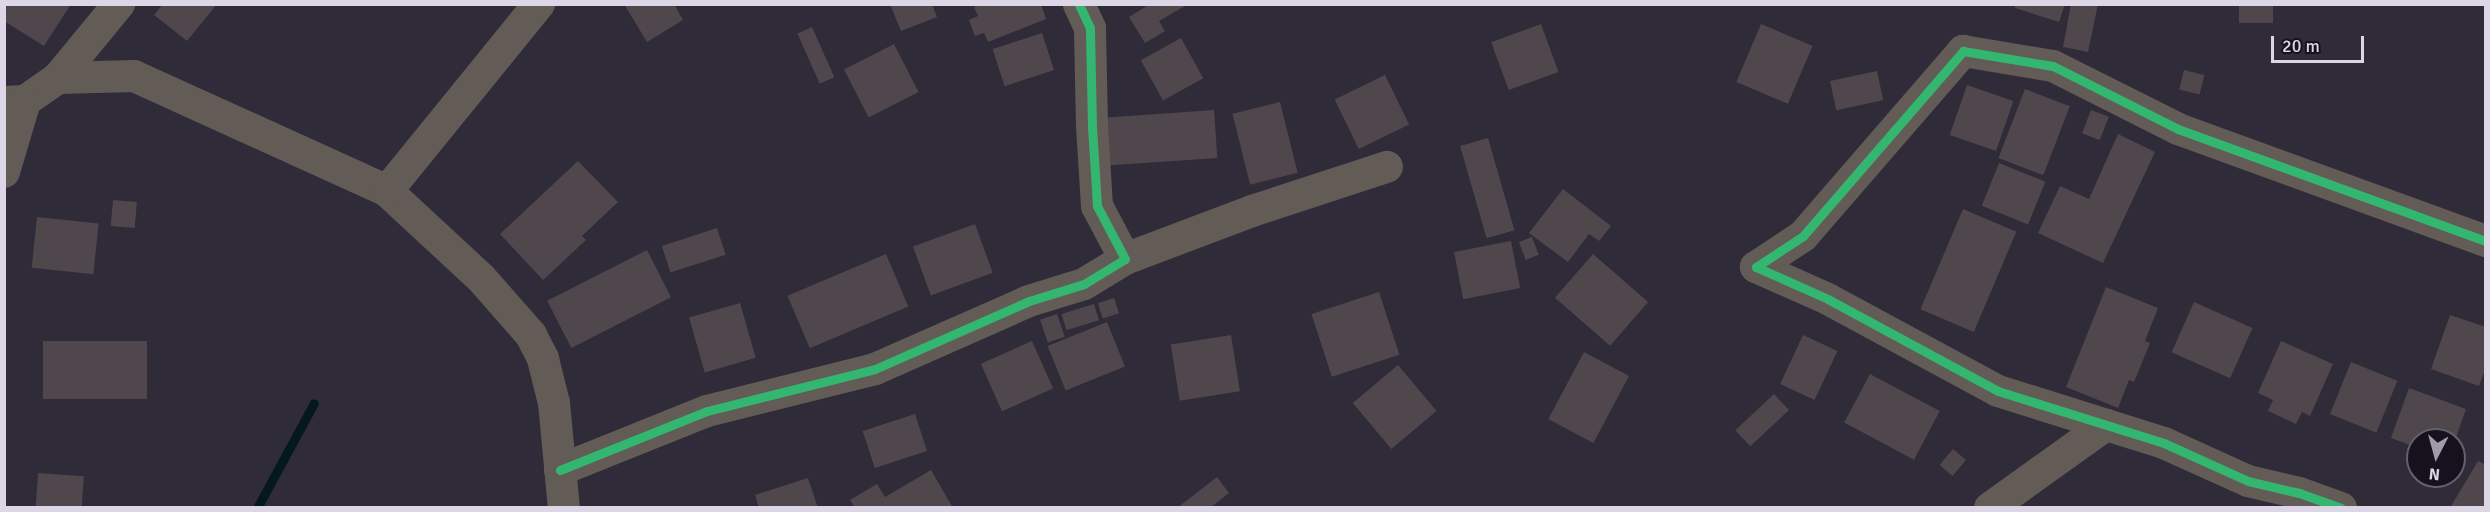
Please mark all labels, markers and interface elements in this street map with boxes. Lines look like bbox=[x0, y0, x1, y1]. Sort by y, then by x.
scale bar bbox=[2274, 24, 2367, 62]
text: 20 m bbox=[2282, 35, 2320, 57]
north arrow bbox=[2406, 428, 2466, 488]
text: N bbox=[2428, 463, 2441, 484]

